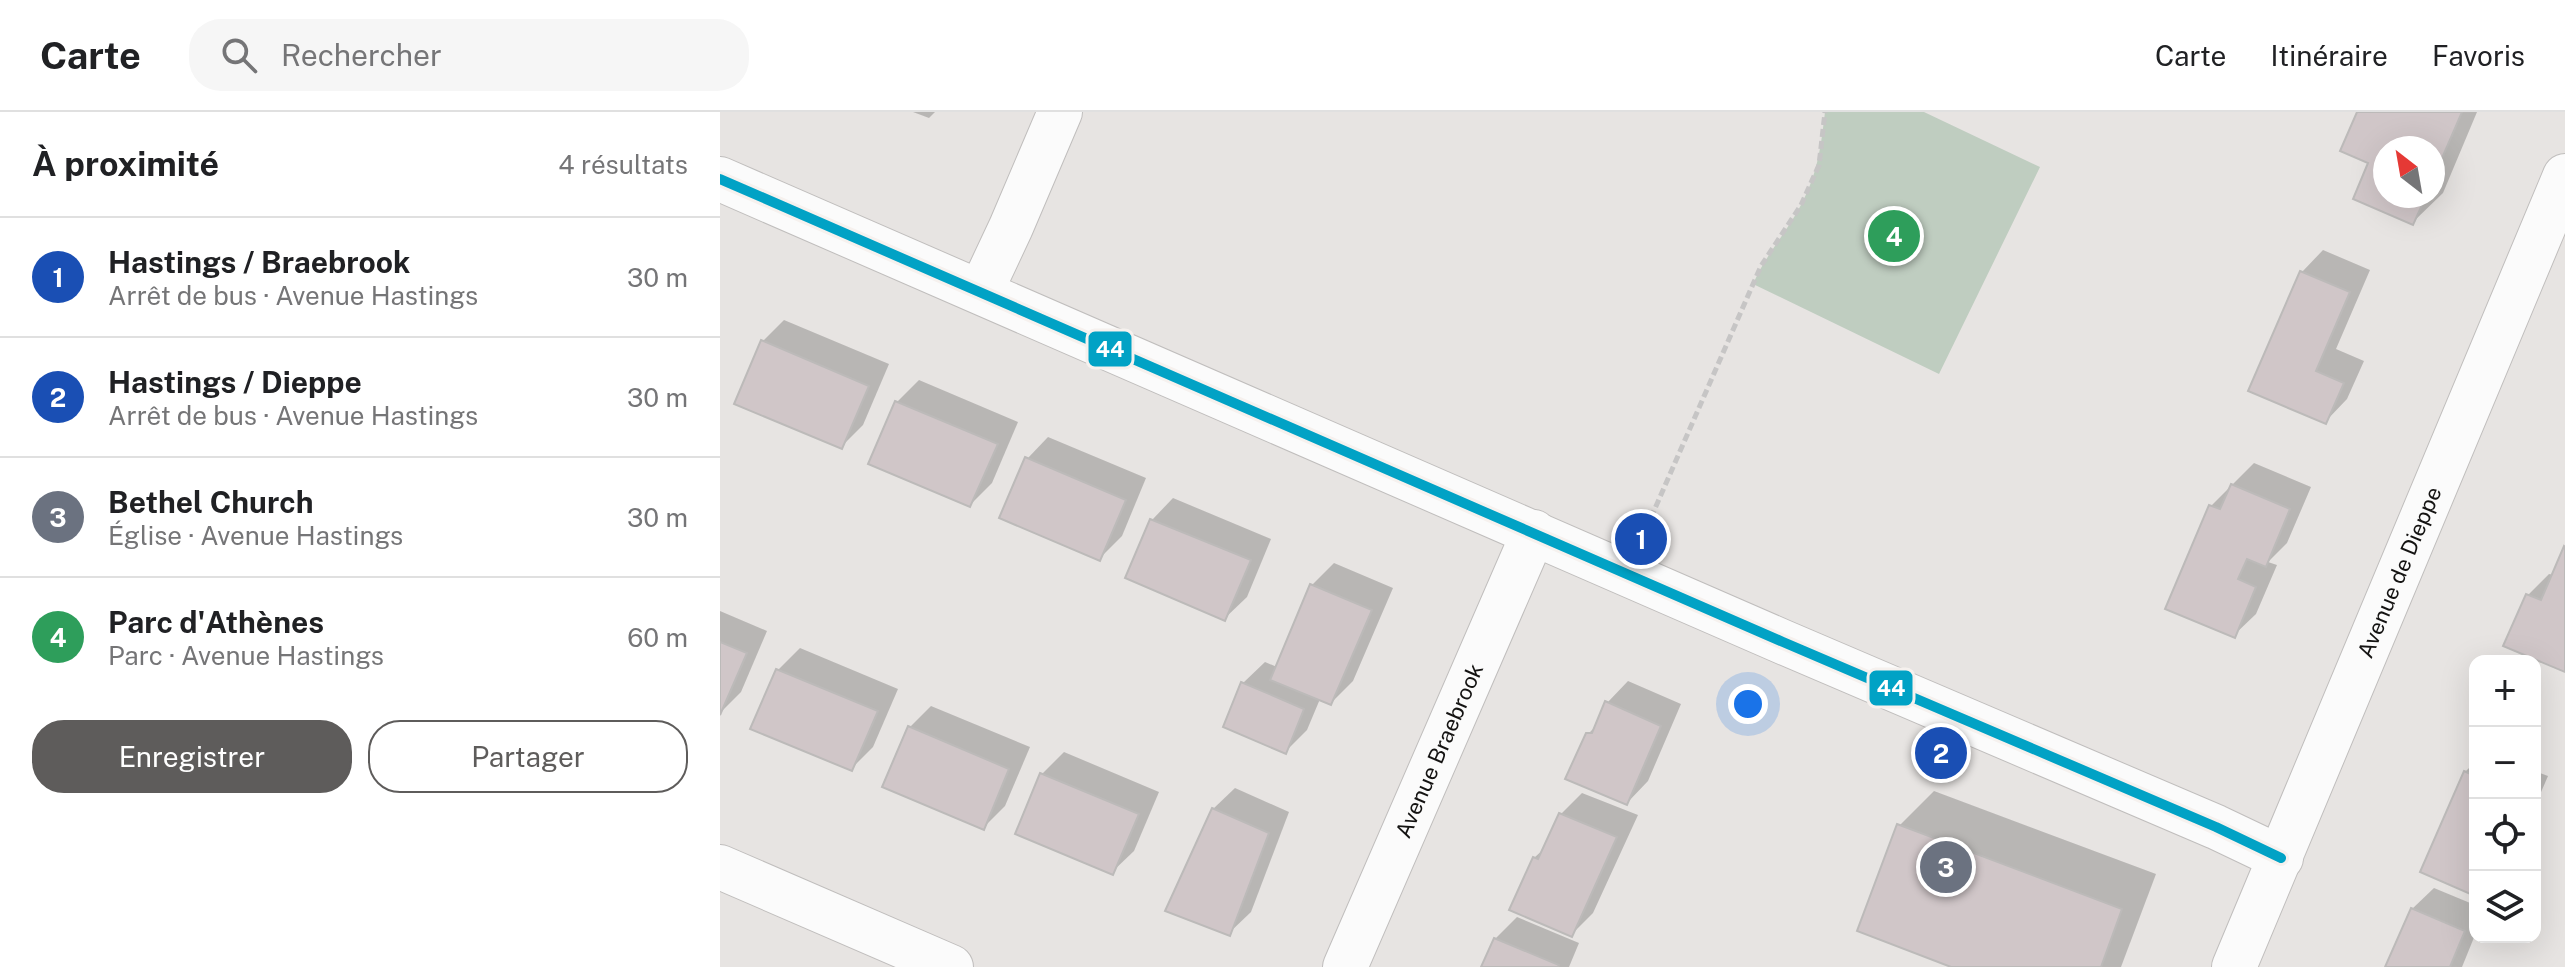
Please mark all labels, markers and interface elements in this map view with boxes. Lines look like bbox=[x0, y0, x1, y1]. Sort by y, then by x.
search box bbox=[189, 19, 749, 91]
text: Carte bbox=[40, 33, 141, 78]
icon: search bbox=[217, 33, 261, 77]
text: Rechercher bbox=[281, 37, 442, 73]
text: Carte bbox=[2155, 39, 2226, 72]
text: Itinéraire bbox=[2270, 39, 2388, 72]
text: Favoris bbox=[2432, 39, 2525, 72]
north arrow bbox=[2373, 136, 2445, 208]
text: À proximité bbox=[32, 144, 219, 184]
text: 4 résultats bbox=[558, 149, 688, 180]
pin: 4 bbox=[1868, 206, 1920, 266]
text: Hastings / Braebrook bbox=[108, 244, 410, 280]
text: 1 bbox=[52, 262, 64, 293]
text: 30 m bbox=[627, 262, 688, 293]
text: Arrêt de bus · Avenue Hastings bbox=[108, 280, 478, 311]
line badge: 44 bbox=[1087, 330, 1133, 368]
text: 44 bbox=[1096, 336, 1124, 362]
text: Hastings / Dieppe bbox=[108, 364, 362, 400]
text: 2 bbox=[50, 382, 66, 413]
text: 30 m bbox=[627, 382, 688, 413]
text: Arrêt de bus · Avenue Hastings bbox=[108, 400, 478, 431]
street label: Avenue de Dieppe bbox=[2352, 483, 2447, 662]
text: Bethel Church bbox=[108, 484, 313, 520]
text: 3 bbox=[49, 502, 67, 533]
text: 30 m bbox=[627, 502, 688, 533]
pin: 1 bbox=[1615, 509, 1667, 569]
text: Église · Avenue Hastings bbox=[108, 520, 403, 551]
text: Parc d'Athènes bbox=[108, 604, 324, 640]
text: 4 bbox=[49, 622, 67, 653]
text: 60 m bbox=[627, 622, 688, 653]
text: Parc · Avenue Hastings bbox=[108, 640, 384, 671]
map controls bbox=[2469, 655, 2541, 943]
button: + bbox=[2469, 655, 2541, 727]
street label: Avenue Braebrook bbox=[1390, 659, 1488, 842]
line badge: 44 bbox=[1868, 669, 1914, 707]
text: 44 bbox=[1877, 675, 1905, 701]
your location bbox=[1728, 684, 1768, 724]
button: Enregistrer bbox=[32, 720, 352, 793]
button: Partager bbox=[368, 720, 688, 793]
pin: 2 bbox=[1915, 723, 1967, 783]
button: − bbox=[2469, 727, 2541, 799]
button: locate bbox=[2469, 799, 2541, 871]
pin: 3 bbox=[1920, 837, 1972, 897]
button: layers bbox=[2469, 871, 2541, 943]

